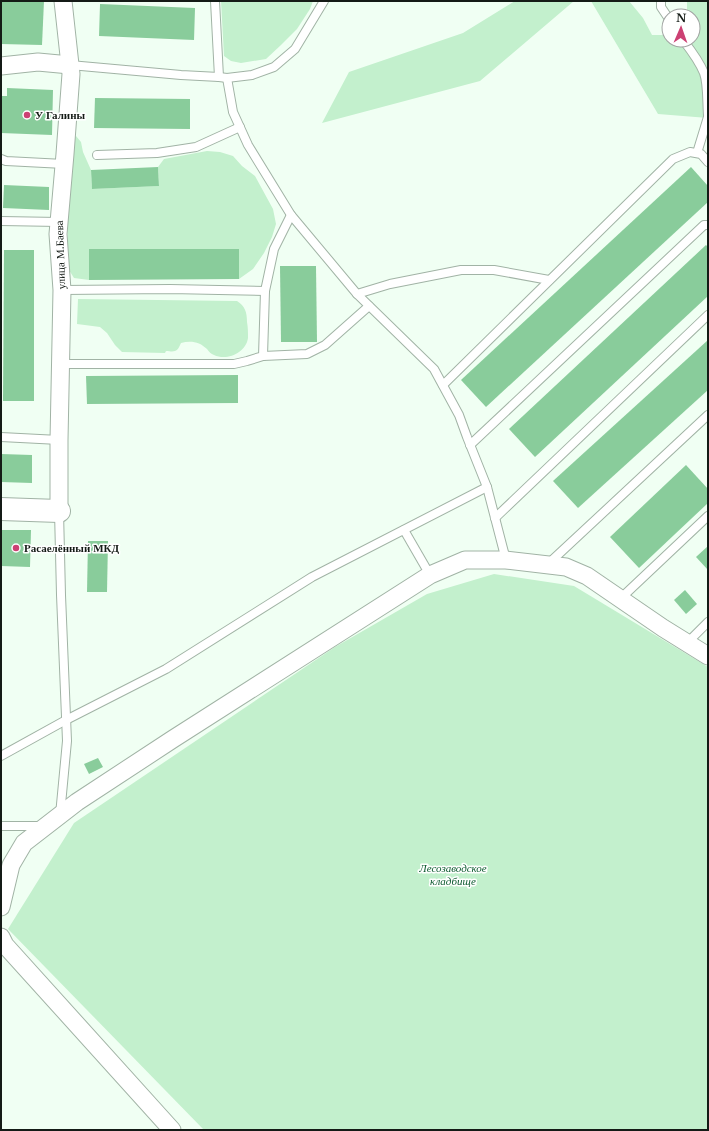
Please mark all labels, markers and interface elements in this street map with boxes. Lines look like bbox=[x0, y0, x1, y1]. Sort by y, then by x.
north arrow bbox=[661, 8, 701, 48]
text: N bbox=[676, 11, 687, 25]
place label: У Галины bbox=[35, 108, 85, 122]
marker: У Галины bbox=[22, 110, 32, 120]
street label: улица М.Баева bbox=[52, 220, 68, 290]
place label: Расаелённый МКД bbox=[24, 541, 120, 555]
marker: Расаелённый МКД bbox=[11, 543, 21, 553]
park label: Лесозаводское кладбище bbox=[418, 861, 487, 888]

